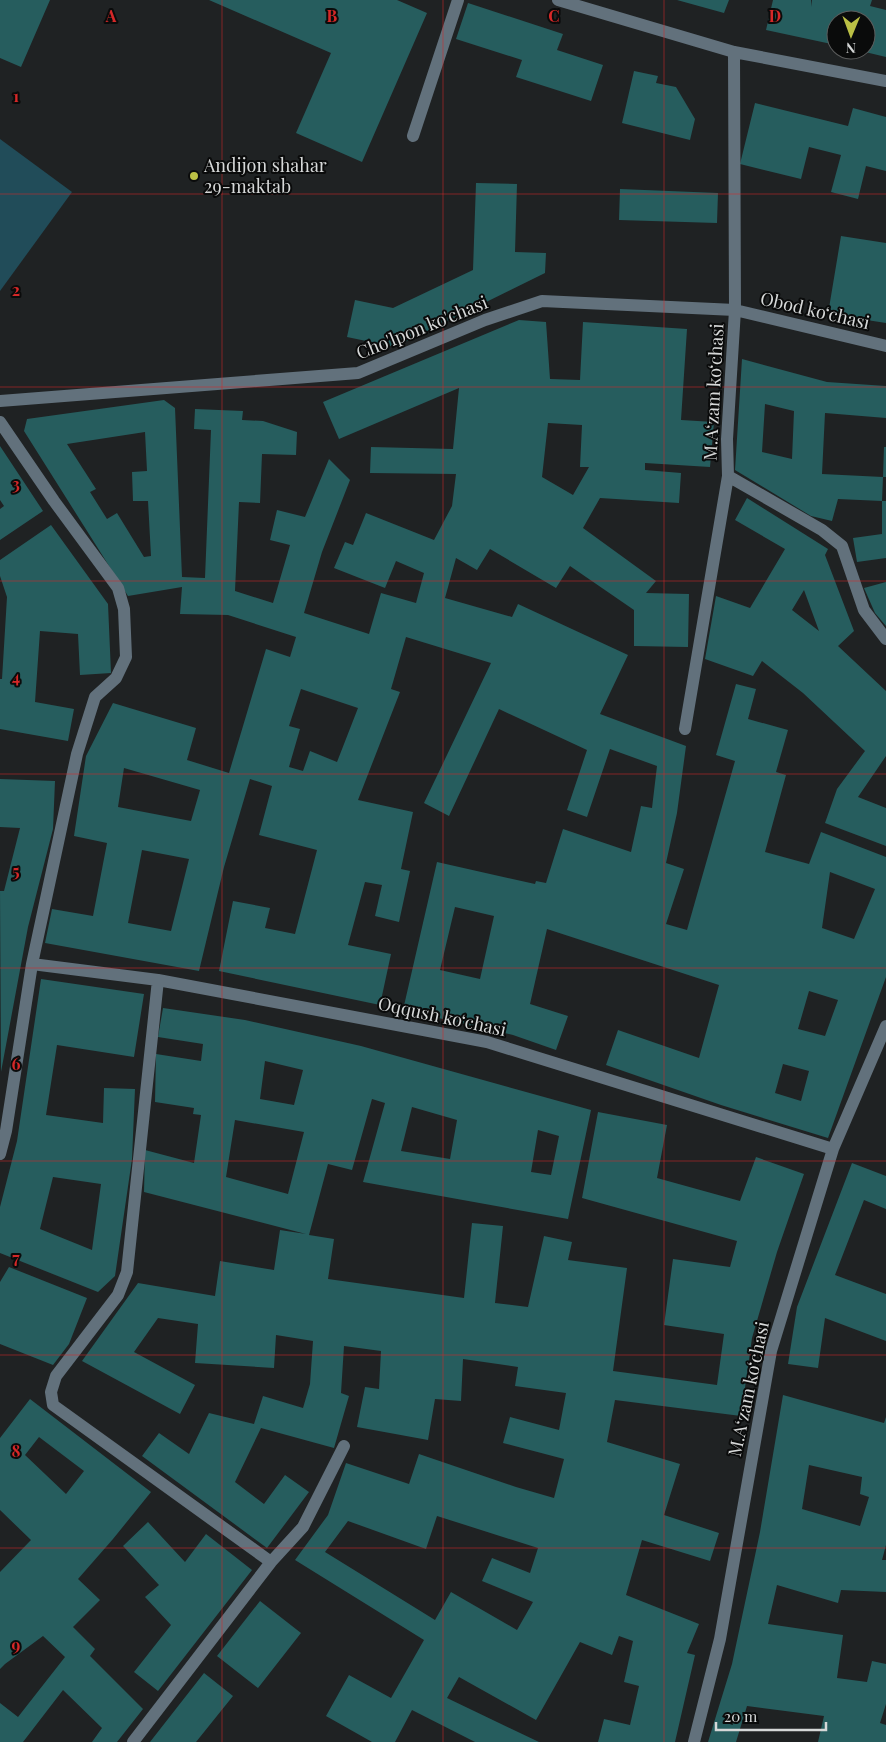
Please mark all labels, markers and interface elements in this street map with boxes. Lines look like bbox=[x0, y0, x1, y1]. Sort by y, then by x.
text: A bbox=[105, 5, 117, 26]
text: B bbox=[327, 5, 338, 26]
text: C bbox=[548, 5, 560, 26]
text: D bbox=[769, 5, 781, 26]
north arrow bbox=[826, 10, 876, 60]
text: N bbox=[846, 39, 856, 58]
text: 1 bbox=[13, 85, 19, 106]
place label: Andijon shahar 29-maktab bbox=[203, 153, 327, 198]
marker: Andijon shahar 29-maktab bbox=[188, 170, 200, 182]
text: 2 bbox=[12, 279, 20, 300]
street label: Obod koʻchasi bbox=[758, 286, 872, 334]
street label: Cho'lpon ko'chasi bbox=[352, 290, 491, 364]
street label: M.Aʻzam koʻchasi bbox=[697, 323, 729, 461]
text: 3 bbox=[12, 473, 20, 494]
text: 4 bbox=[12, 666, 20, 687]
text: 5 bbox=[12, 860, 20, 881]
street label: Oqqush koʻchasi bbox=[376, 991, 509, 1041]
text: 6 bbox=[12, 1053, 21, 1074]
text: 7 bbox=[12, 1247, 20, 1268]
street label: M.Aʻzam koʻchasi bbox=[722, 1319, 774, 1459]
text: 8 bbox=[12, 1440, 21, 1461]
text: 9 bbox=[12, 1634, 21, 1655]
scale bar bbox=[716, 1700, 826, 1732]
text: 20 m bbox=[724, 1706, 758, 1726]

